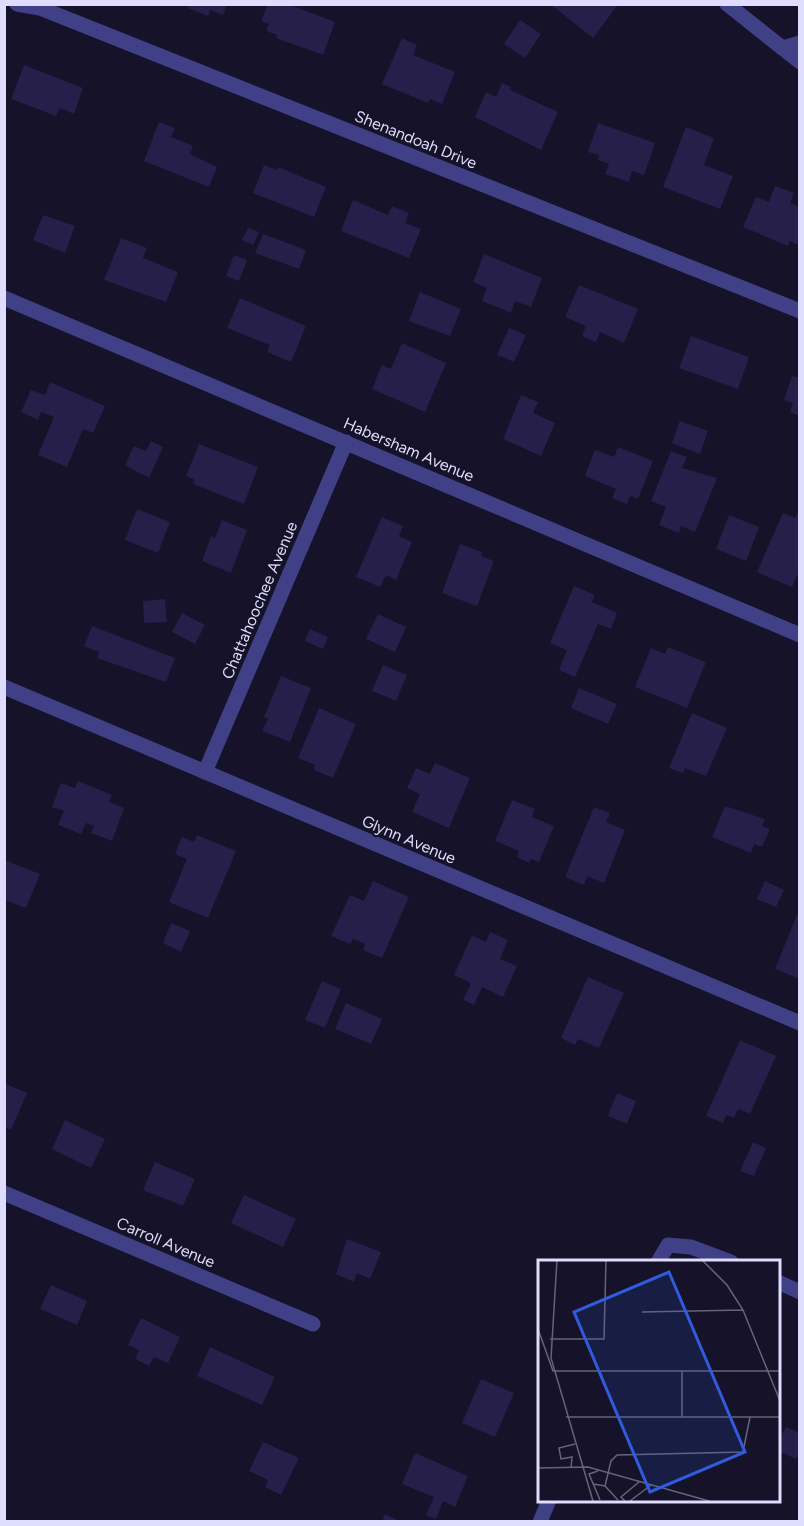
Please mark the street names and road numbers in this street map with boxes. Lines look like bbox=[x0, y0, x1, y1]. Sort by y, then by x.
street label: Shenandoah Drive bbox=[352, 106, 480, 173]
street label: Habersham Avenue bbox=[341, 413, 477, 486]
street label: Chattahoochee Avenue bbox=[218, 518, 301, 682]
street label: Glynn Avenue bbox=[359, 811, 459, 868]
street label: Carroll Avenue bbox=[114, 1213, 218, 1272]

